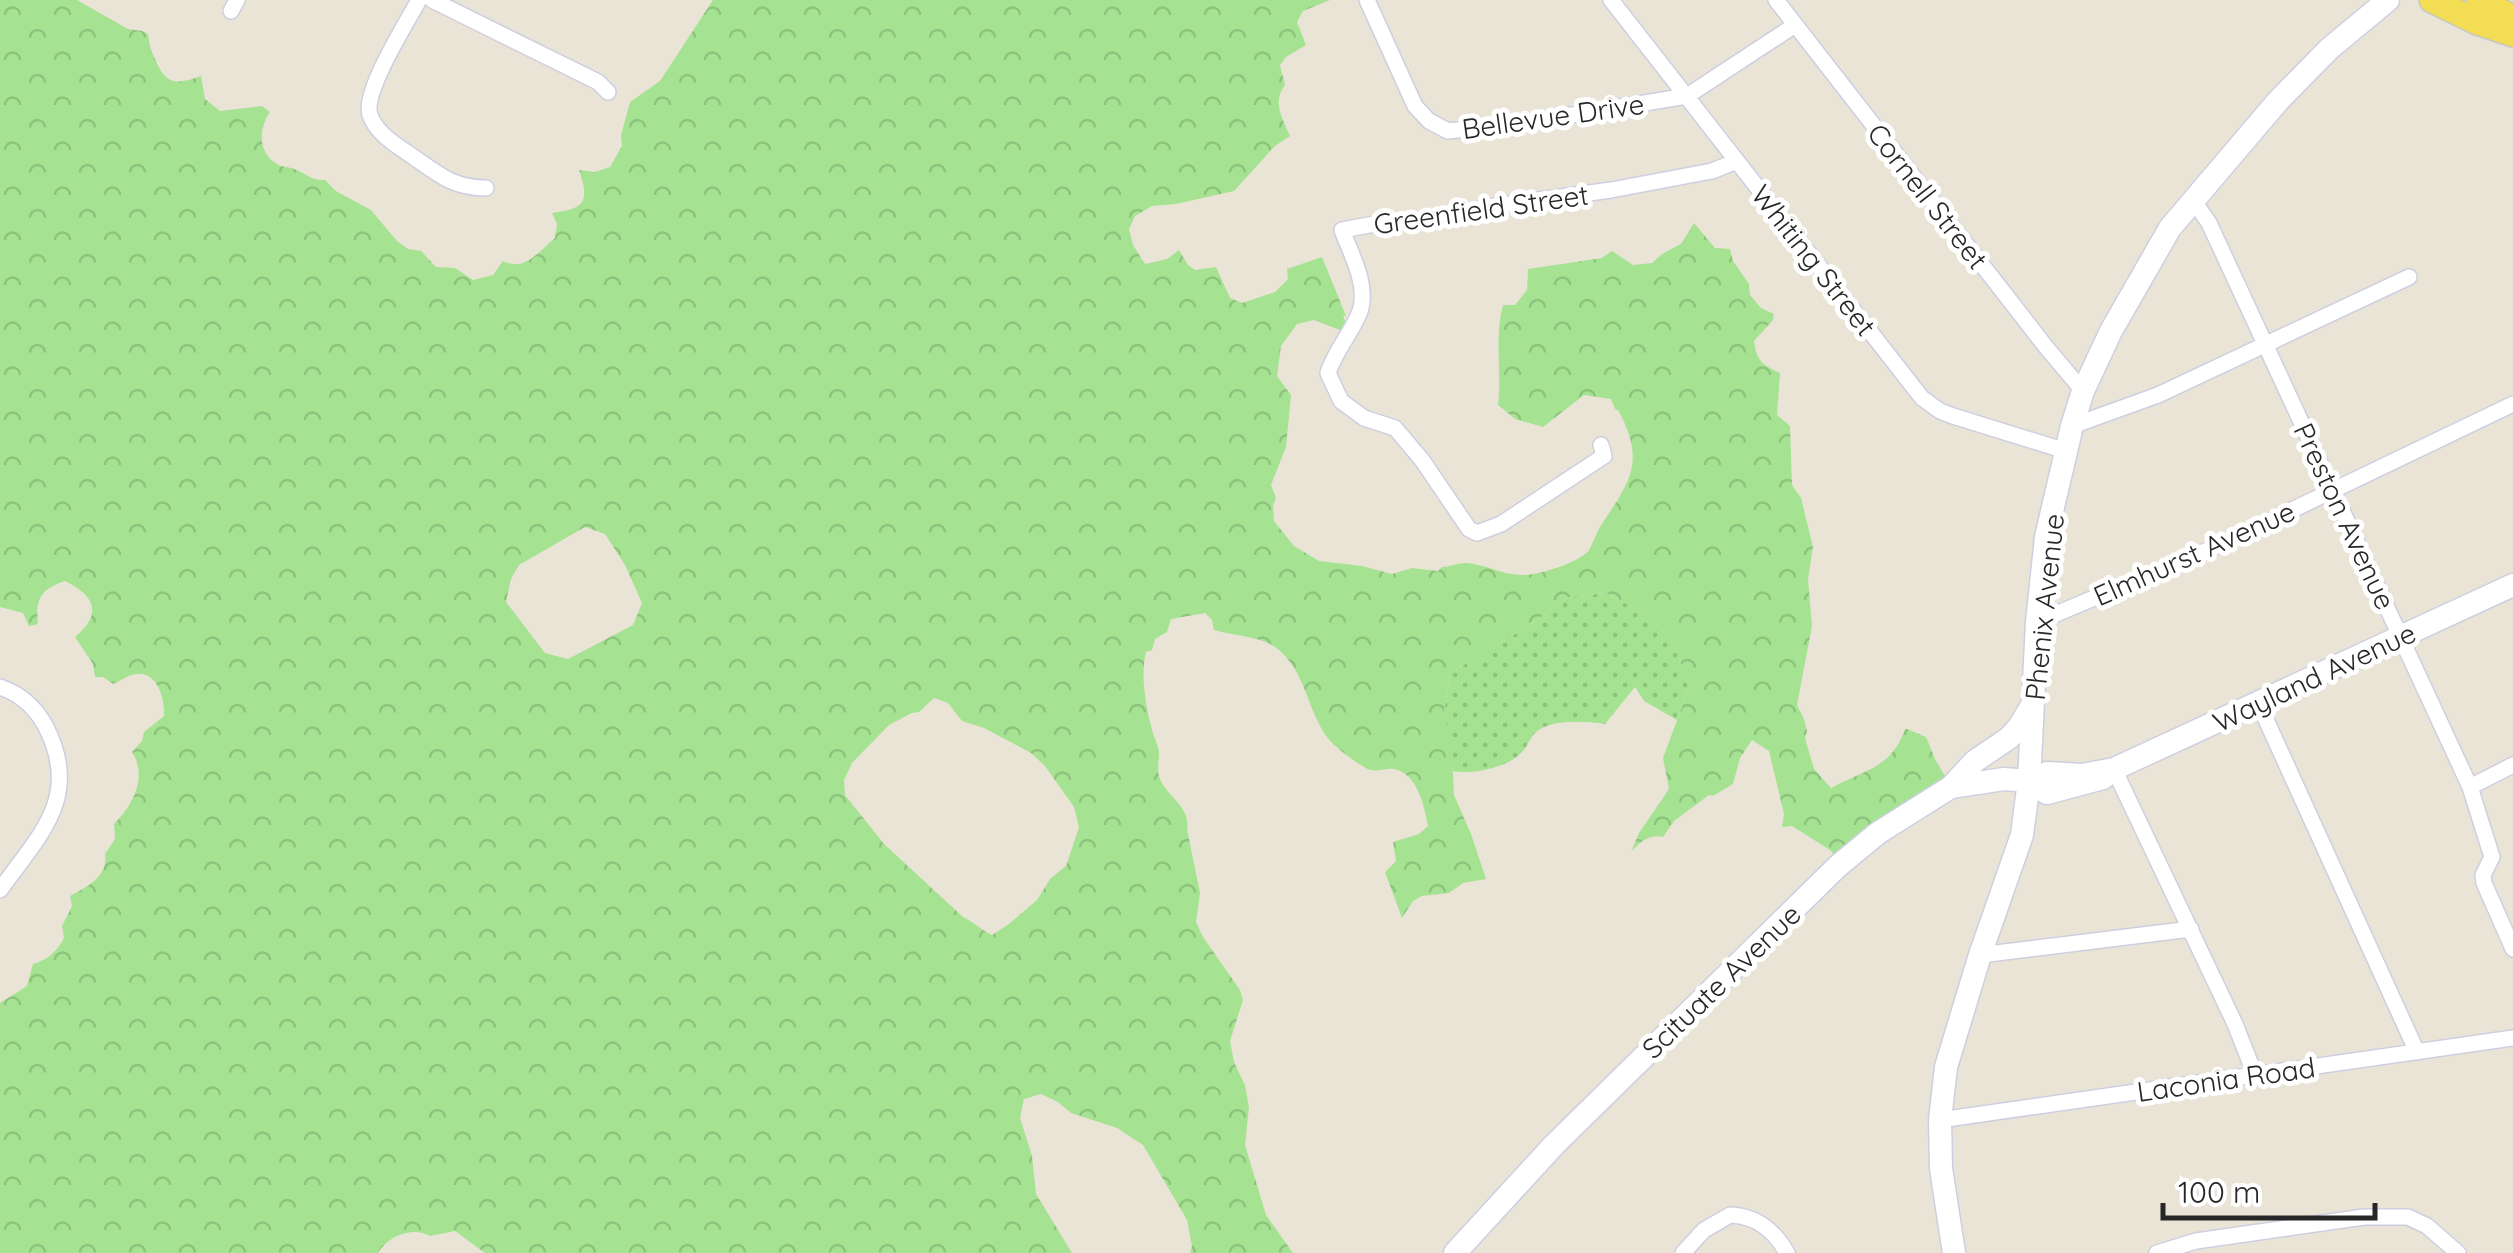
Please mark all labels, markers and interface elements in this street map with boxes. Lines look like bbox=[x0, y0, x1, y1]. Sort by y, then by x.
street label: Bellevue Drive bbox=[1460, 86, 1646, 146]
street label: Cornell Street bbox=[1860, 116, 1996, 276]
street label: Greenfield Street bbox=[1371, 177, 1591, 241]
street label: Whiting Street bbox=[1744, 177, 1884, 343]
street label: Preston Avenue bbox=[2287, 417, 2403, 615]
street label: Elmhurst Avenue bbox=[2088, 493, 2300, 613]
street label: Phenix Avenue bbox=[2017, 512, 2071, 702]
street label: Wayland Avenue bbox=[2207, 615, 2421, 739]
street label: Scituate Avenue bbox=[1634, 896, 1808, 1066]
street label: Laconia Road bbox=[2135, 1049, 2317, 1109]
scale bar bbox=[2163, 1158, 2376, 1220]
text: 100 m bbox=[2178, 1173, 2260, 1211]

